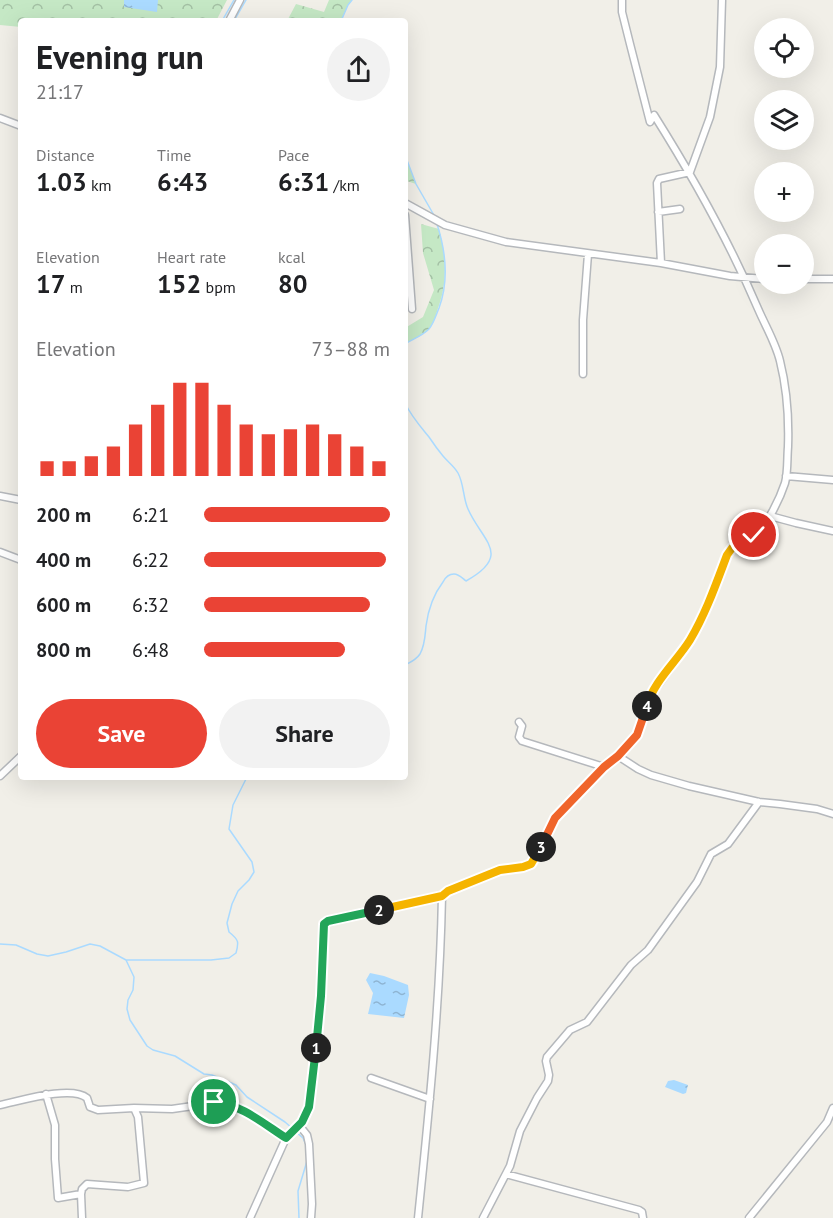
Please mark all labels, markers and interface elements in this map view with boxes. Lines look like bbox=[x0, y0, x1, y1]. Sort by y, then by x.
map controls bbox=[754, 18, 814, 294]
button: locate bbox=[754, 18, 814, 78]
text: Evening run bbox=[36, 35, 204, 78]
button: share bbox=[327, 38, 390, 101]
text: 21:17 bbox=[36, 79, 84, 105]
button: layers bbox=[754, 90, 814, 150]
text: Distance bbox=[36, 145, 95, 165]
text: Time bbox=[157, 145, 191, 165]
text: Pace bbox=[278, 145, 309, 165]
button: + bbox=[754, 162, 814, 222]
text: 1.03 bbox=[36, 165, 87, 198]
text: 6:43 bbox=[157, 165, 208, 198]
text: 6:31 bbox=[278, 165, 329, 198]
text: km bbox=[87, 175, 112, 195]
text: /km bbox=[329, 175, 360, 195]
button: − bbox=[754, 234, 814, 294]
text: Elevation bbox=[36, 247, 100, 267]
text: Heart rate bbox=[157, 247, 226, 267]
text: kcal bbox=[278, 247, 305, 267]
text: 17 bbox=[36, 267, 65, 300]
text: 152 bbox=[157, 267, 201, 300]
text: 80 bbox=[278, 267, 307, 300]
text: m bbox=[65, 277, 83, 297]
text: bpm bbox=[201, 277, 236, 297]
text: Elevation bbox=[36, 336, 116, 362]
text: 73–88 m bbox=[312, 336, 390, 362]
text: 200 m bbox=[36, 502, 91, 528]
text: 6:21 bbox=[132, 502, 169, 528]
pin bbox=[728, 509, 779, 560]
icon: check bbox=[737, 518, 770, 551]
text: 400 m bbox=[36, 547, 91, 573]
text: 6:22 bbox=[132, 547, 169, 573]
text: 600 m bbox=[36, 592, 91, 618]
text: 6:32 bbox=[132, 592, 169, 618]
text: 800 m bbox=[36, 637, 91, 663]
text: 6:48 bbox=[132, 637, 169, 663]
pin: 4 bbox=[632, 691, 662, 721]
text: 4 bbox=[642, 696, 652, 716]
button: Save bbox=[36, 699, 207, 768]
button: Share bbox=[219, 699, 390, 768]
pin: 3 bbox=[526, 832, 556, 862]
text: 3 bbox=[536, 837, 546, 857]
pin: 2 bbox=[364, 895, 394, 925]
text: 2 bbox=[374, 900, 384, 920]
pin: 1 bbox=[301, 1033, 331, 1063]
text: 1 bbox=[311, 1038, 321, 1058]
pin bbox=[188, 1076, 239, 1127]
icon: arrive bbox=[197, 1085, 230, 1118]

